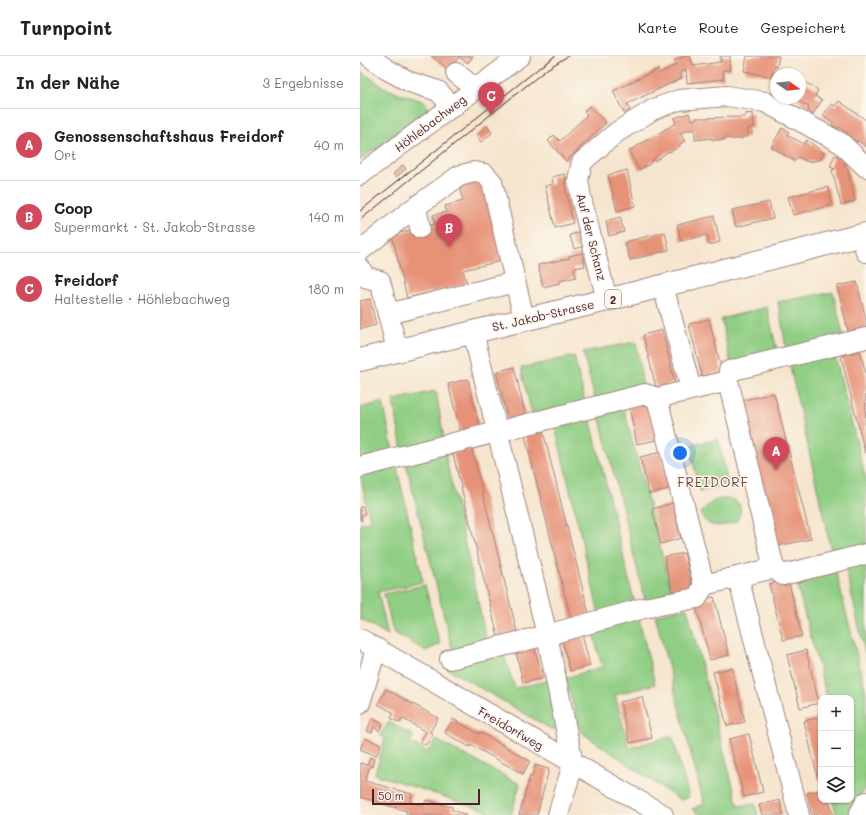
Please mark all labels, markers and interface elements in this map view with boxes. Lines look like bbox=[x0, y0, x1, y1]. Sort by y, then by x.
text: Turnpoint bbox=[20, 15, 112, 40]
text: Karte bbox=[638, 18, 677, 37]
text: Route bbox=[699, 18, 739, 37]
text: Gespeichert bbox=[761, 18, 846, 37]
north arrow bbox=[770, 68, 806, 104]
text: In der Nähe bbox=[16, 71, 120, 93]
text: 3 Ergebnisse bbox=[263, 74, 344, 91]
pin: C bbox=[478, 82, 504, 115]
street label: Höhlebachweg bbox=[391, 91, 469, 155]
text: Genossenschaftshaus Freidorf bbox=[54, 126, 284, 146]
text: A bbox=[24, 136, 34, 153]
text: 40 m bbox=[314, 136, 344, 153]
text: Ort bbox=[54, 146, 77, 163]
street label: Auf der Schanz bbox=[573, 192, 611, 283]
text: Coop bbox=[54, 198, 93, 218]
text: B bbox=[25, 208, 33, 225]
text: 140 m bbox=[308, 208, 344, 225]
pin: B bbox=[436, 214, 462, 247]
text: Supermarkt · St. Jakob-Strasse bbox=[54, 218, 256, 235]
text: Freidorf bbox=[54, 270, 118, 290]
text: C bbox=[24, 280, 34, 297]
text: 180 m bbox=[308, 280, 344, 297]
text: Haltestelle · Höhlebachweg bbox=[54, 290, 230, 307]
road number: 2 bbox=[605, 290, 621, 308]
street label: St. Jakob-Strasse bbox=[490, 295, 596, 335]
pin: A bbox=[763, 437, 789, 470]
your location bbox=[670, 443, 690, 463]
district label: FREIDORF bbox=[677, 473, 749, 490]
map controls bbox=[818, 695, 854, 803]
button: + bbox=[818, 695, 854, 731]
street label: Freidorfweg bbox=[475, 703, 547, 753]
button: − bbox=[818, 731, 854, 767]
button: layers bbox=[818, 767, 854, 803]
scale bar bbox=[372, 787, 480, 806]
text: 50 m bbox=[378, 788, 404, 803]

